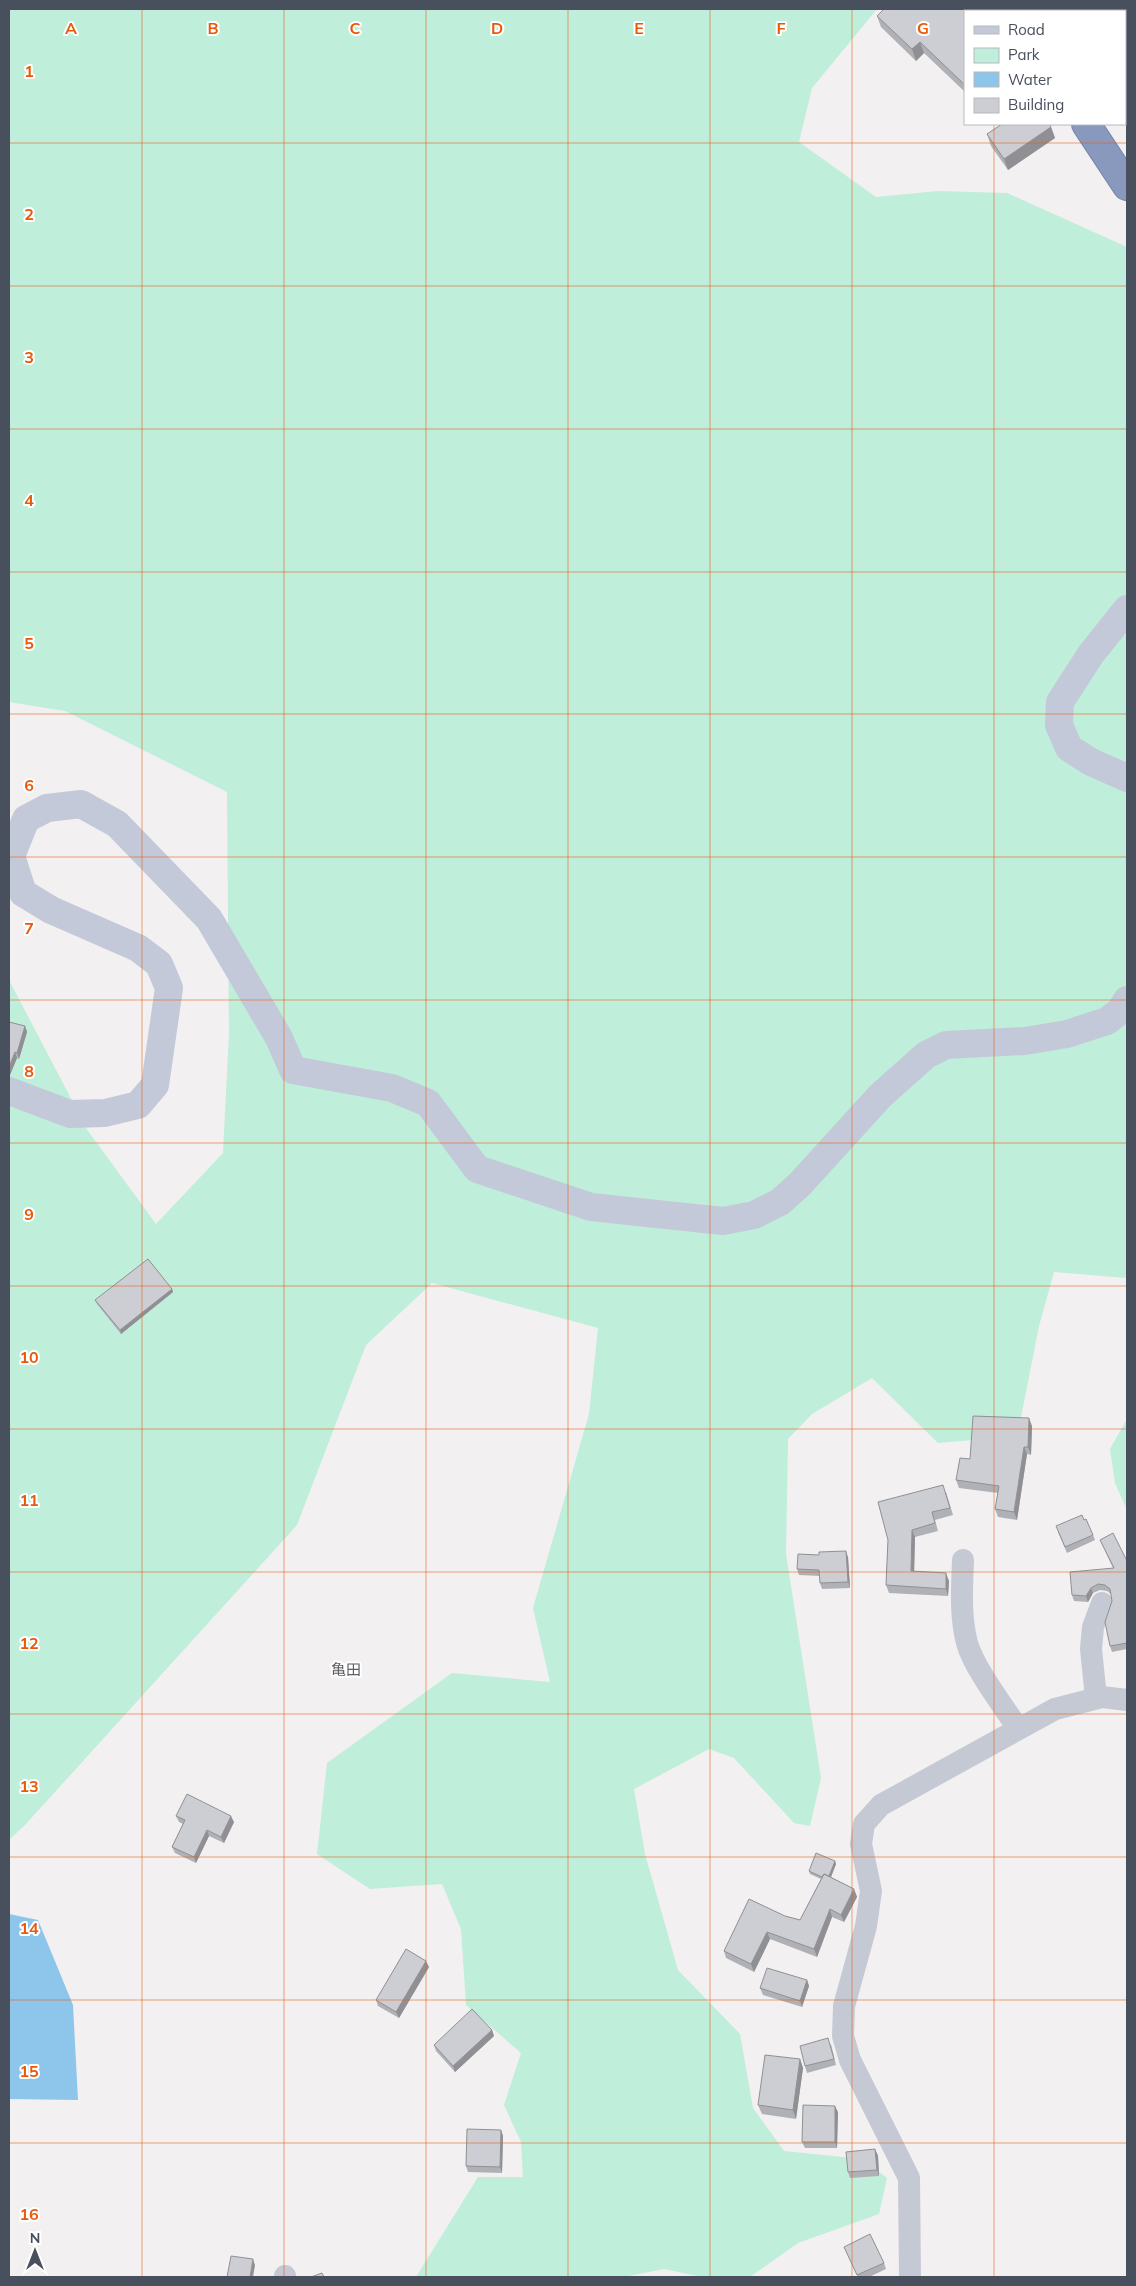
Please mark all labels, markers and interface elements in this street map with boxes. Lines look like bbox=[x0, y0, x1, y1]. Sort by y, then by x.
legend bbox=[964, 10, 1126, 125]
text: A bbox=[65, 18, 77, 38]
text: B bbox=[207, 18, 219, 38]
text: C bbox=[350, 18, 361, 38]
text: D bbox=[491, 18, 503, 38]
text: E bbox=[634, 18, 644, 38]
text: F bbox=[776, 18, 786, 38]
text: G bbox=[917, 18, 929, 38]
text: Road bbox=[1008, 20, 1045, 39]
text: Park bbox=[1008, 45, 1040, 64]
text: 1 bbox=[24, 61, 34, 81]
text: Water bbox=[1008, 70, 1052, 89]
text: Building bbox=[1008, 95, 1064, 114]
text: 2 bbox=[24, 204, 34, 224]
text: 3 bbox=[24, 347, 34, 367]
text: 4 bbox=[24, 490, 34, 510]
text: 5 bbox=[24, 633, 34, 653]
text: 6 bbox=[24, 775, 34, 795]
text: 7 bbox=[24, 918, 34, 938]
text: 8 bbox=[24, 1061, 34, 1081]
text: 9 bbox=[24, 1204, 34, 1224]
text: 10 bbox=[19, 1347, 39, 1367]
text: 11 bbox=[19, 1490, 39, 1510]
text: 12 bbox=[19, 1633, 39, 1653]
district label: 亀田 bbox=[331, 1660, 361, 1679]
text: 13 bbox=[19, 1776, 39, 1796]
text: 14 bbox=[19, 1918, 39, 1938]
text: 15 bbox=[19, 2061, 39, 2081]
text: 16 bbox=[19, 2204, 39, 2224]
north arrow bbox=[10, 2226, 60, 2276]
text: N bbox=[30, 2229, 40, 2247]

